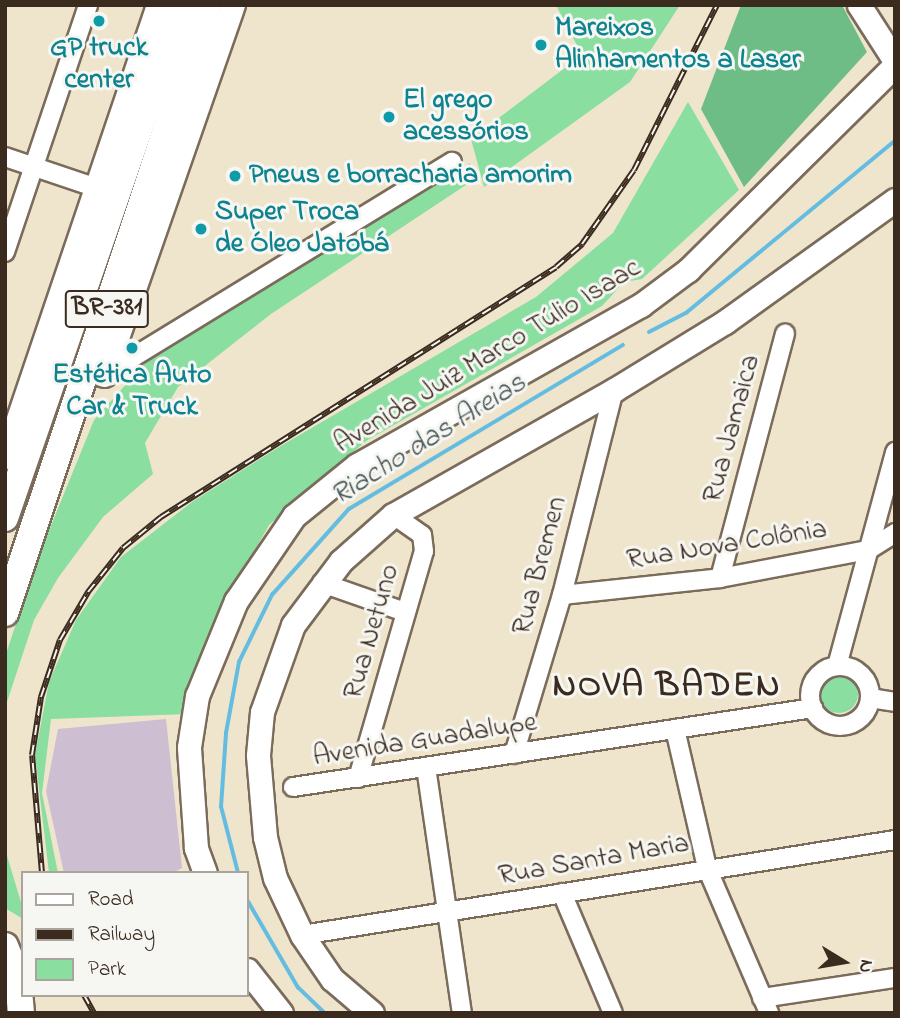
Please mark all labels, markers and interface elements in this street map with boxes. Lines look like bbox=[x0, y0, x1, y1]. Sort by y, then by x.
place label: Mareixos Alinhamentos a Laser bbox=[555, 12, 801, 78]
marker: GP truck center bbox=[91, 13, 107, 29]
place label: GP truck center bbox=[50, 32, 148, 98]
marker: Mareixos Alinhamentos a Laser bbox=[533, 37, 549, 53]
place label: El grego acessórios bbox=[403, 84, 529, 150]
marker: El grego acessórios bbox=[381, 109, 397, 125]
place label: Pneus e borracharia amorim bbox=[249, 159, 572, 193]
marker: Pneus e borracharia amorim bbox=[227, 168, 243, 184]
place label: Super Troca de Óleo Jatobá bbox=[215, 196, 388, 262]
marker: Super Troca de Óleo Jatobá bbox=[193, 221, 209, 237]
street label: Avenida Juiz Marco Túlio Isaac bbox=[329, 252, 647, 462]
road number: BR-381 bbox=[63, 286, 151, 332]
marker: Estética Auto Car & Truck bbox=[124, 340, 140, 356]
street label: Rua Jamaica bbox=[697, 351, 769, 507]
place label: Estética Auto Car & Truck bbox=[52, 359, 212, 425]
water label: Riacho das Areias bbox=[325, 366, 533, 514]
street label: Rua Bremen bbox=[506, 493, 576, 639]
street label: Rua Nova Colônia bbox=[624, 514, 830, 578]
street label: Rua Netuno bbox=[338, 561, 408, 703]
district label: NOVA BADEN bbox=[554, 666, 780, 708]
street label: Avenida Guadalupe bbox=[311, 707, 539, 775]
street label: Rua Santa Maria bbox=[496, 828, 692, 894]
legend bbox=[21, 871, 248, 997]
text: Road bbox=[88, 885, 134, 915]
text: Railway bbox=[88, 920, 155, 950]
north arrow bbox=[809, 927, 879, 997]
text: Park bbox=[88, 955, 126, 985]
text: N bbox=[851, 957, 880, 975]

